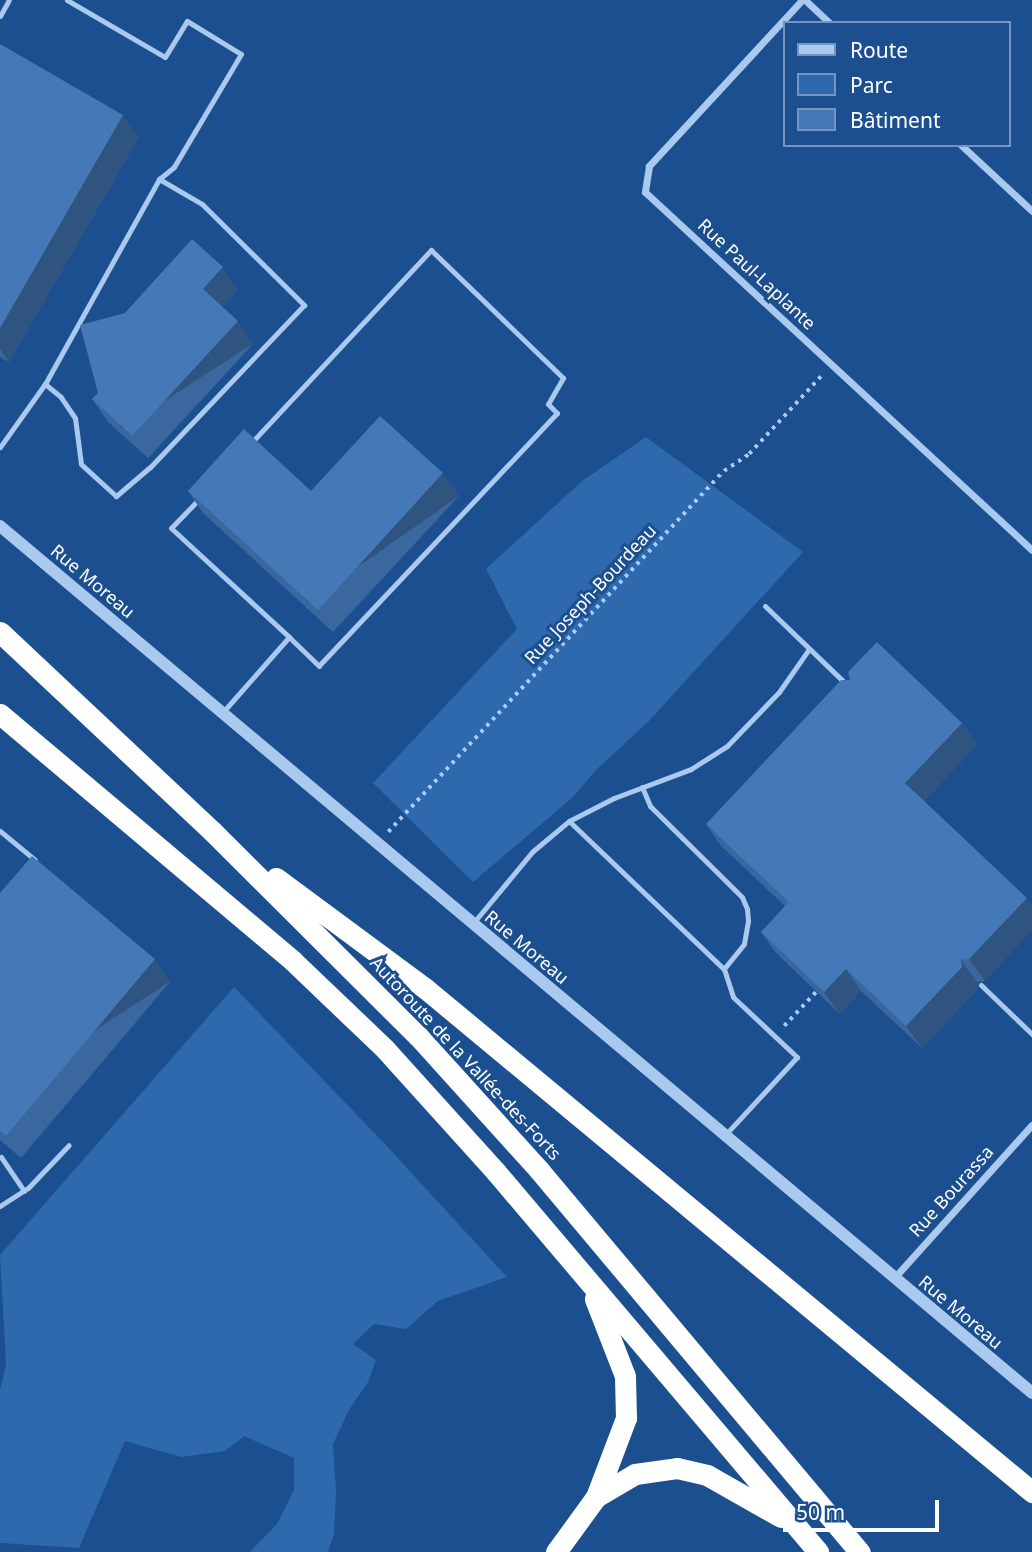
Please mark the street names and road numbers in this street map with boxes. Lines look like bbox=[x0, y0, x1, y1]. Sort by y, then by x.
street label: Rue Paul-Laplante bbox=[694, 214, 820, 334]
street label: Rue Joseph-Bourdeau bbox=[520, 520, 660, 668]
street label: Rue Moreau bbox=[47, 540, 139, 622]
street label: Rue Moreau bbox=[481, 906, 573, 988]
street label: Autoroute de la Vallée-des-Forts bbox=[366, 952, 566, 1164]
street label: Rue Bourassa bbox=[904, 1141, 998, 1241]
street label: Rue Moreau bbox=[915, 1271, 1007, 1353]

